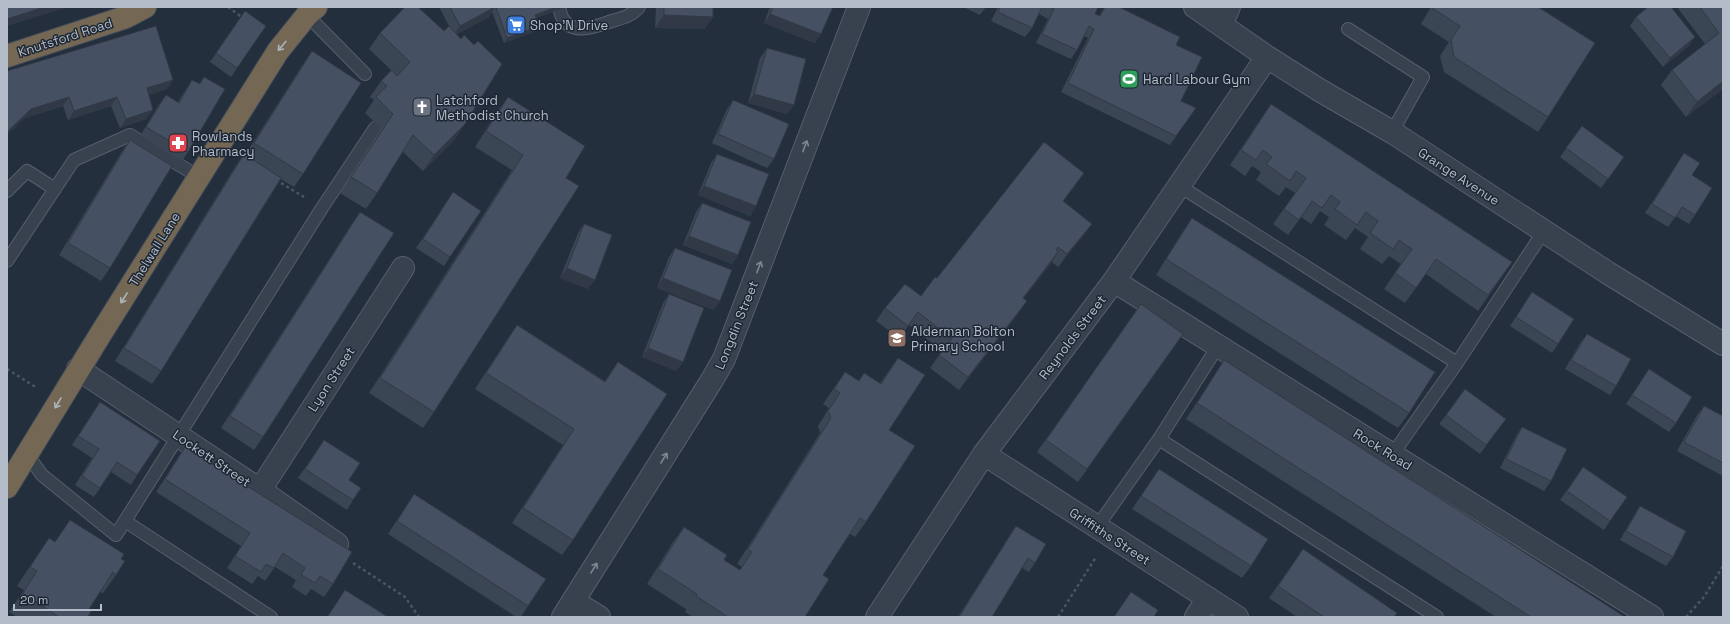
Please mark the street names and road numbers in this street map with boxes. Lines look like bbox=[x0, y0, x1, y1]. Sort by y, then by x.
street label: Knutsford Road bbox=[16, 14, 114, 61]
street label: Grange Avenue bbox=[1415, 144, 1503, 209]
street label: Thelwall Lane bbox=[125, 209, 184, 289]
street label: Longdin Street bbox=[711, 278, 762, 372]
street label: Reynolds Street bbox=[1035, 292, 1110, 383]
street label: Lyon Street bbox=[304, 344, 359, 415]
street label: Rock Road bbox=[1350, 425, 1415, 474]
street label: Lockett Street bbox=[169, 426, 254, 491]
street label: Griffiths Street bbox=[1066, 504, 1154, 569]

